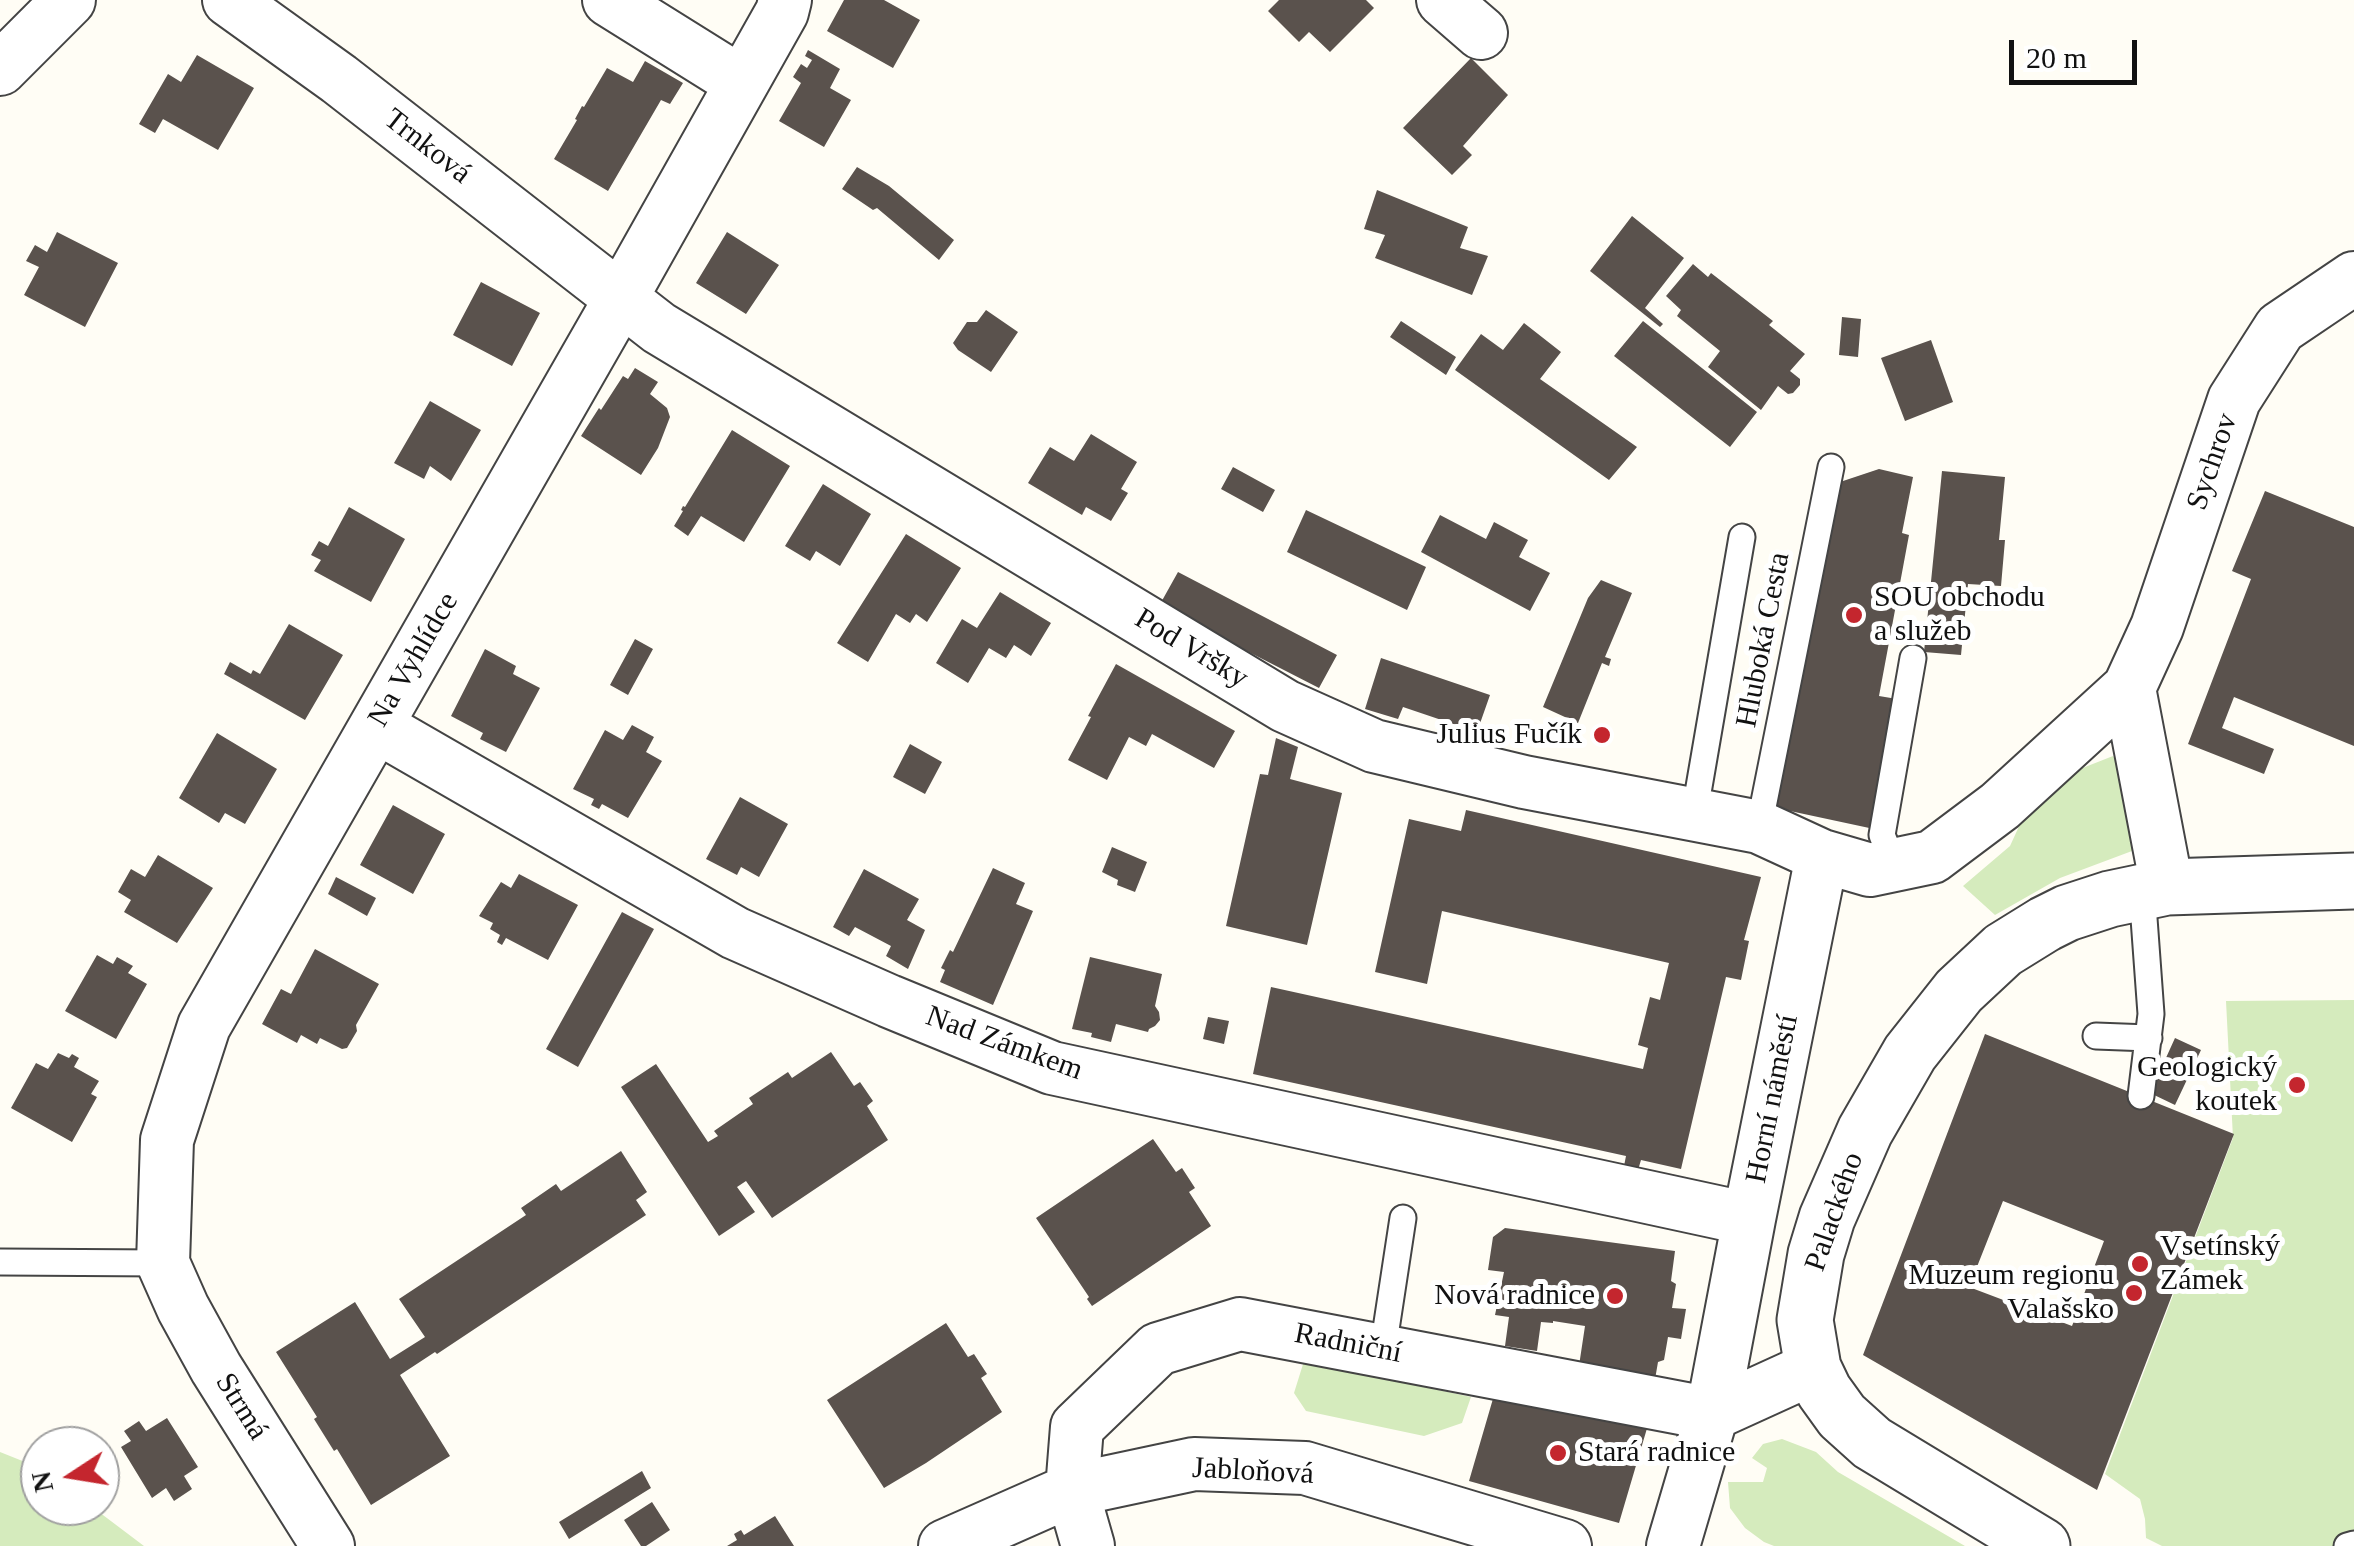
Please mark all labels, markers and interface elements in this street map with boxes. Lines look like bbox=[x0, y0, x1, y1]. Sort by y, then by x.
scale bar bbox=[2014, 20, 2142, 82]
text: 20 m bbox=[2026, 41, 2087, 74]
street label: Trnková bbox=[376, 102, 478, 192]
street label: Sychrov bbox=[2180, 409, 2246, 515]
street label: Hluboká Cesta bbox=[1729, 549, 1799, 731]
place label: SOU obchodu a služeb bbox=[1874, 580, 2045, 650]
street label: Na Vyhlídce bbox=[361, 586, 467, 734]
street label: Pod Vršky bbox=[1128, 601, 1254, 697]
marker: SOU obchodu a služeb bbox=[1843, 604, 1865, 626]
place label: Julius Fučík bbox=[1436, 717, 1582, 753]
marker: Julius Fučík bbox=[1591, 724, 1613, 746]
street label: Nad Zámkem bbox=[921, 999, 1087, 1089]
street label: Horní náměstí bbox=[1739, 1012, 1807, 1186]
place label: Geologický koutek bbox=[2137, 1050, 2277, 1120]
marker: Geologický koutek bbox=[2286, 1074, 2308, 1096]
street label: Palackého bbox=[1798, 1148, 1872, 1276]
place label: Vsetínský Zámek bbox=[2160, 1229, 2280, 1300]
marker: Vsetínský Zámek bbox=[2129, 1253, 2151, 1275]
place label: Muzeum regionu Valašsko bbox=[1908, 1258, 2114, 1328]
place label: Nová radnice bbox=[1434, 1278, 1595, 1314]
marker: Muzeum regionu Valašsko bbox=[2123, 1282, 2145, 1304]
marker: Nová radnice bbox=[1604, 1285, 1626, 1307]
street label: Radniční bbox=[1291, 1316, 1405, 1372]
street label: Strmá bbox=[207, 1367, 275, 1447]
north arrow bbox=[20, 1426, 120, 1526]
place label: Stará radnice bbox=[1578, 1435, 1735, 1471]
marker: Stará radnice bbox=[1547, 1442, 1569, 1464]
street label: Jabloňová bbox=[1191, 1451, 1315, 1493]
text: N bbox=[25, 1469, 59, 1495]

